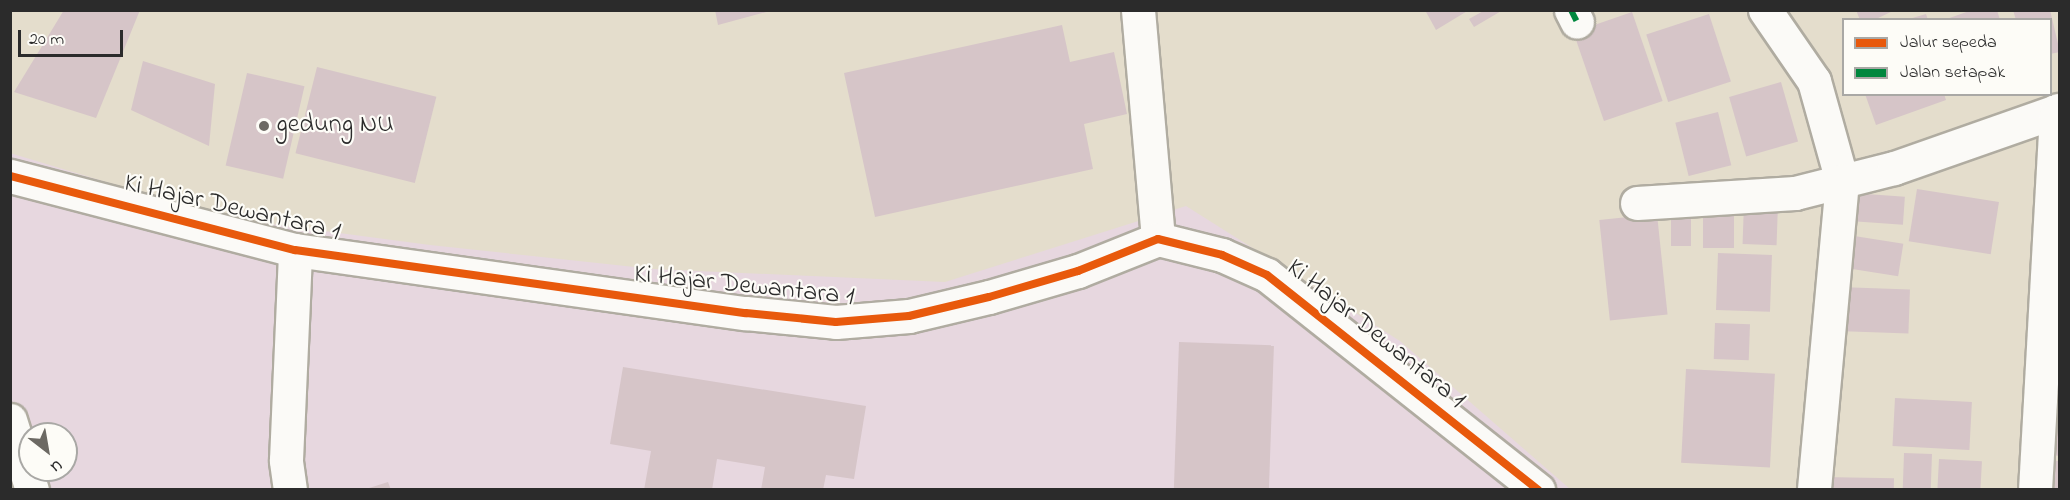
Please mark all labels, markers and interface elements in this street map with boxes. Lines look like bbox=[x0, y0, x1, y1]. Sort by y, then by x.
scale bar bbox=[21, 18, 126, 56]
legend bbox=[1842, 18, 2052, 96]
text: 20 m bbox=[29, 27, 64, 53]
text: Jalur sepeda bbox=[1900, 30, 1997, 56]
text: Jalan setapak bbox=[1900, 60, 2005, 86]
place label: gedung NU bbox=[276, 110, 394, 142]
marker: gedung NU bbox=[257, 119, 271, 133]
street label: Ki Hajar Dewantara 1 bbox=[121, 169, 343, 249]
street label: Ki Hajar Dewantara 1 bbox=[1279, 253, 1471, 417]
street label: Ki Hajar Dewantara 1 bbox=[632, 260, 856, 314]
north arrow bbox=[18, 422, 78, 482]
text: U bbox=[46, 453, 67, 479]

